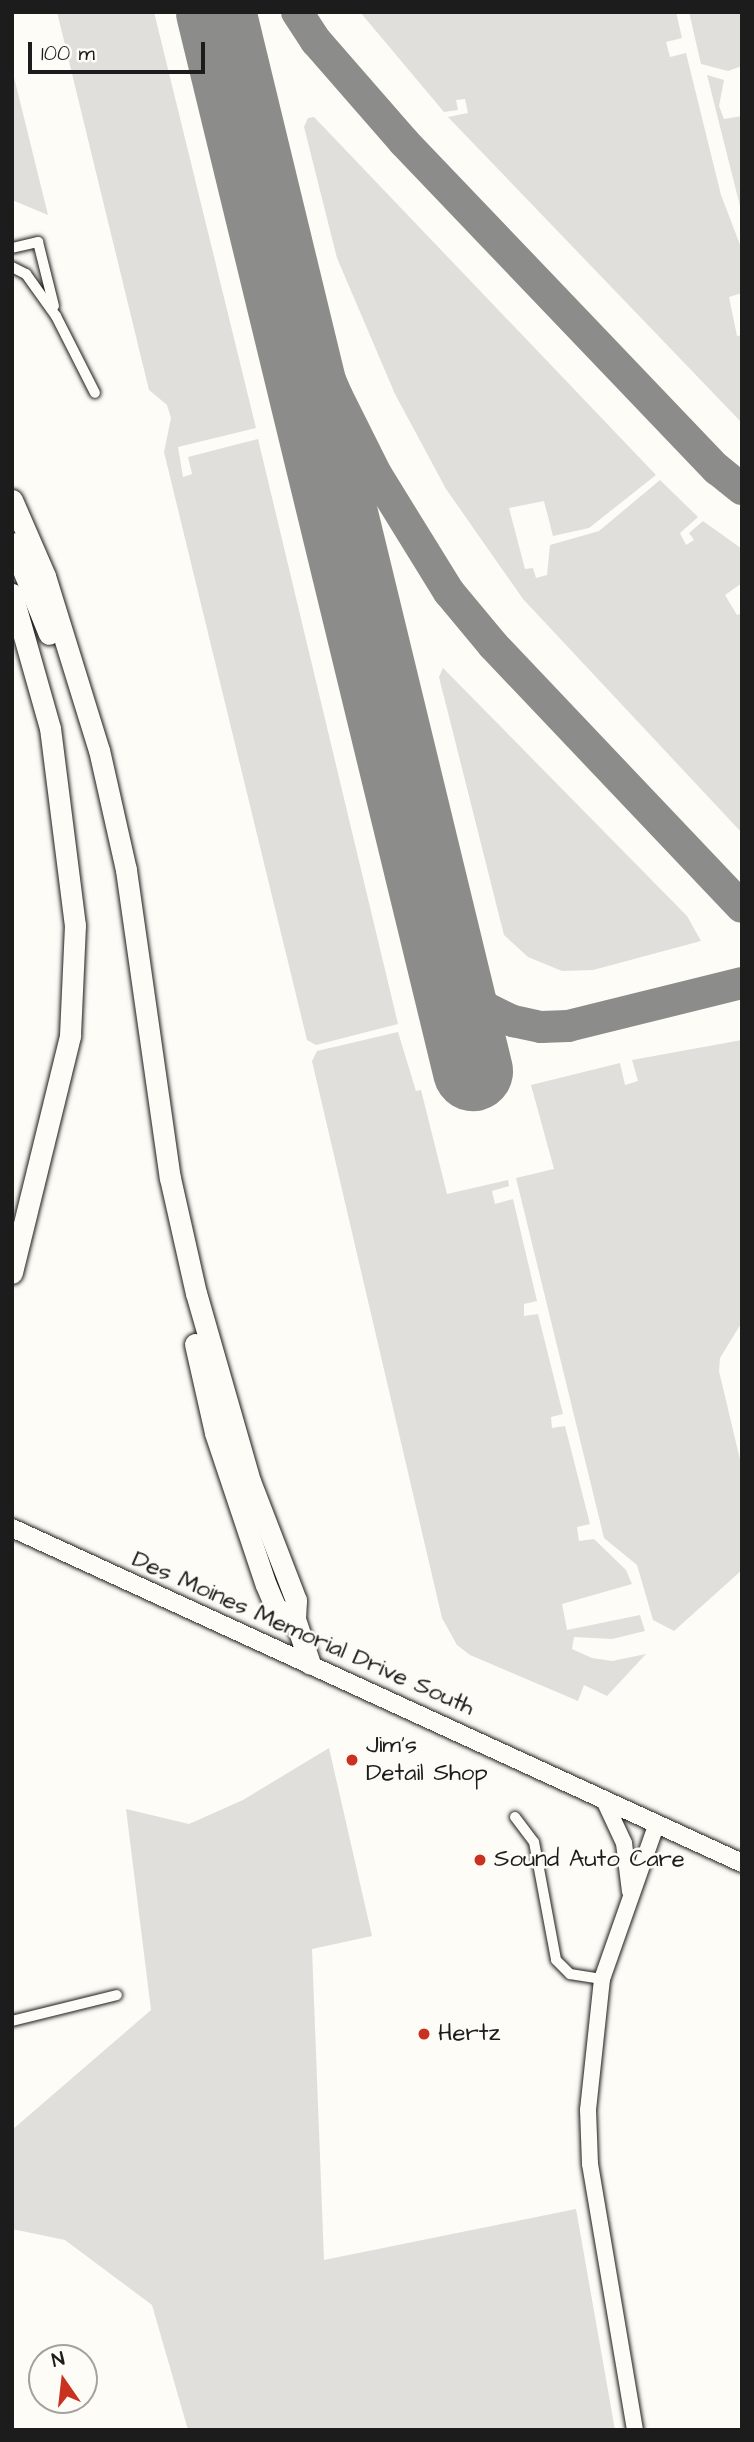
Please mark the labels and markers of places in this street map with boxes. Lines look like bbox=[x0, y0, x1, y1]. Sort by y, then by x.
place label: Jim's Detail Shop bbox=[366, 1732, 488, 1788]
marker: Jim's Detail Shop bbox=[344, 1752, 360, 1768]
place label: Sound Auto Care bbox=[494, 1846, 685, 1874]
marker: Sound Auto Care bbox=[472, 1852, 488, 1868]
place label: Hertz bbox=[438, 2020, 500, 2048]
marker: Hertz bbox=[416, 2026, 432, 2042]

